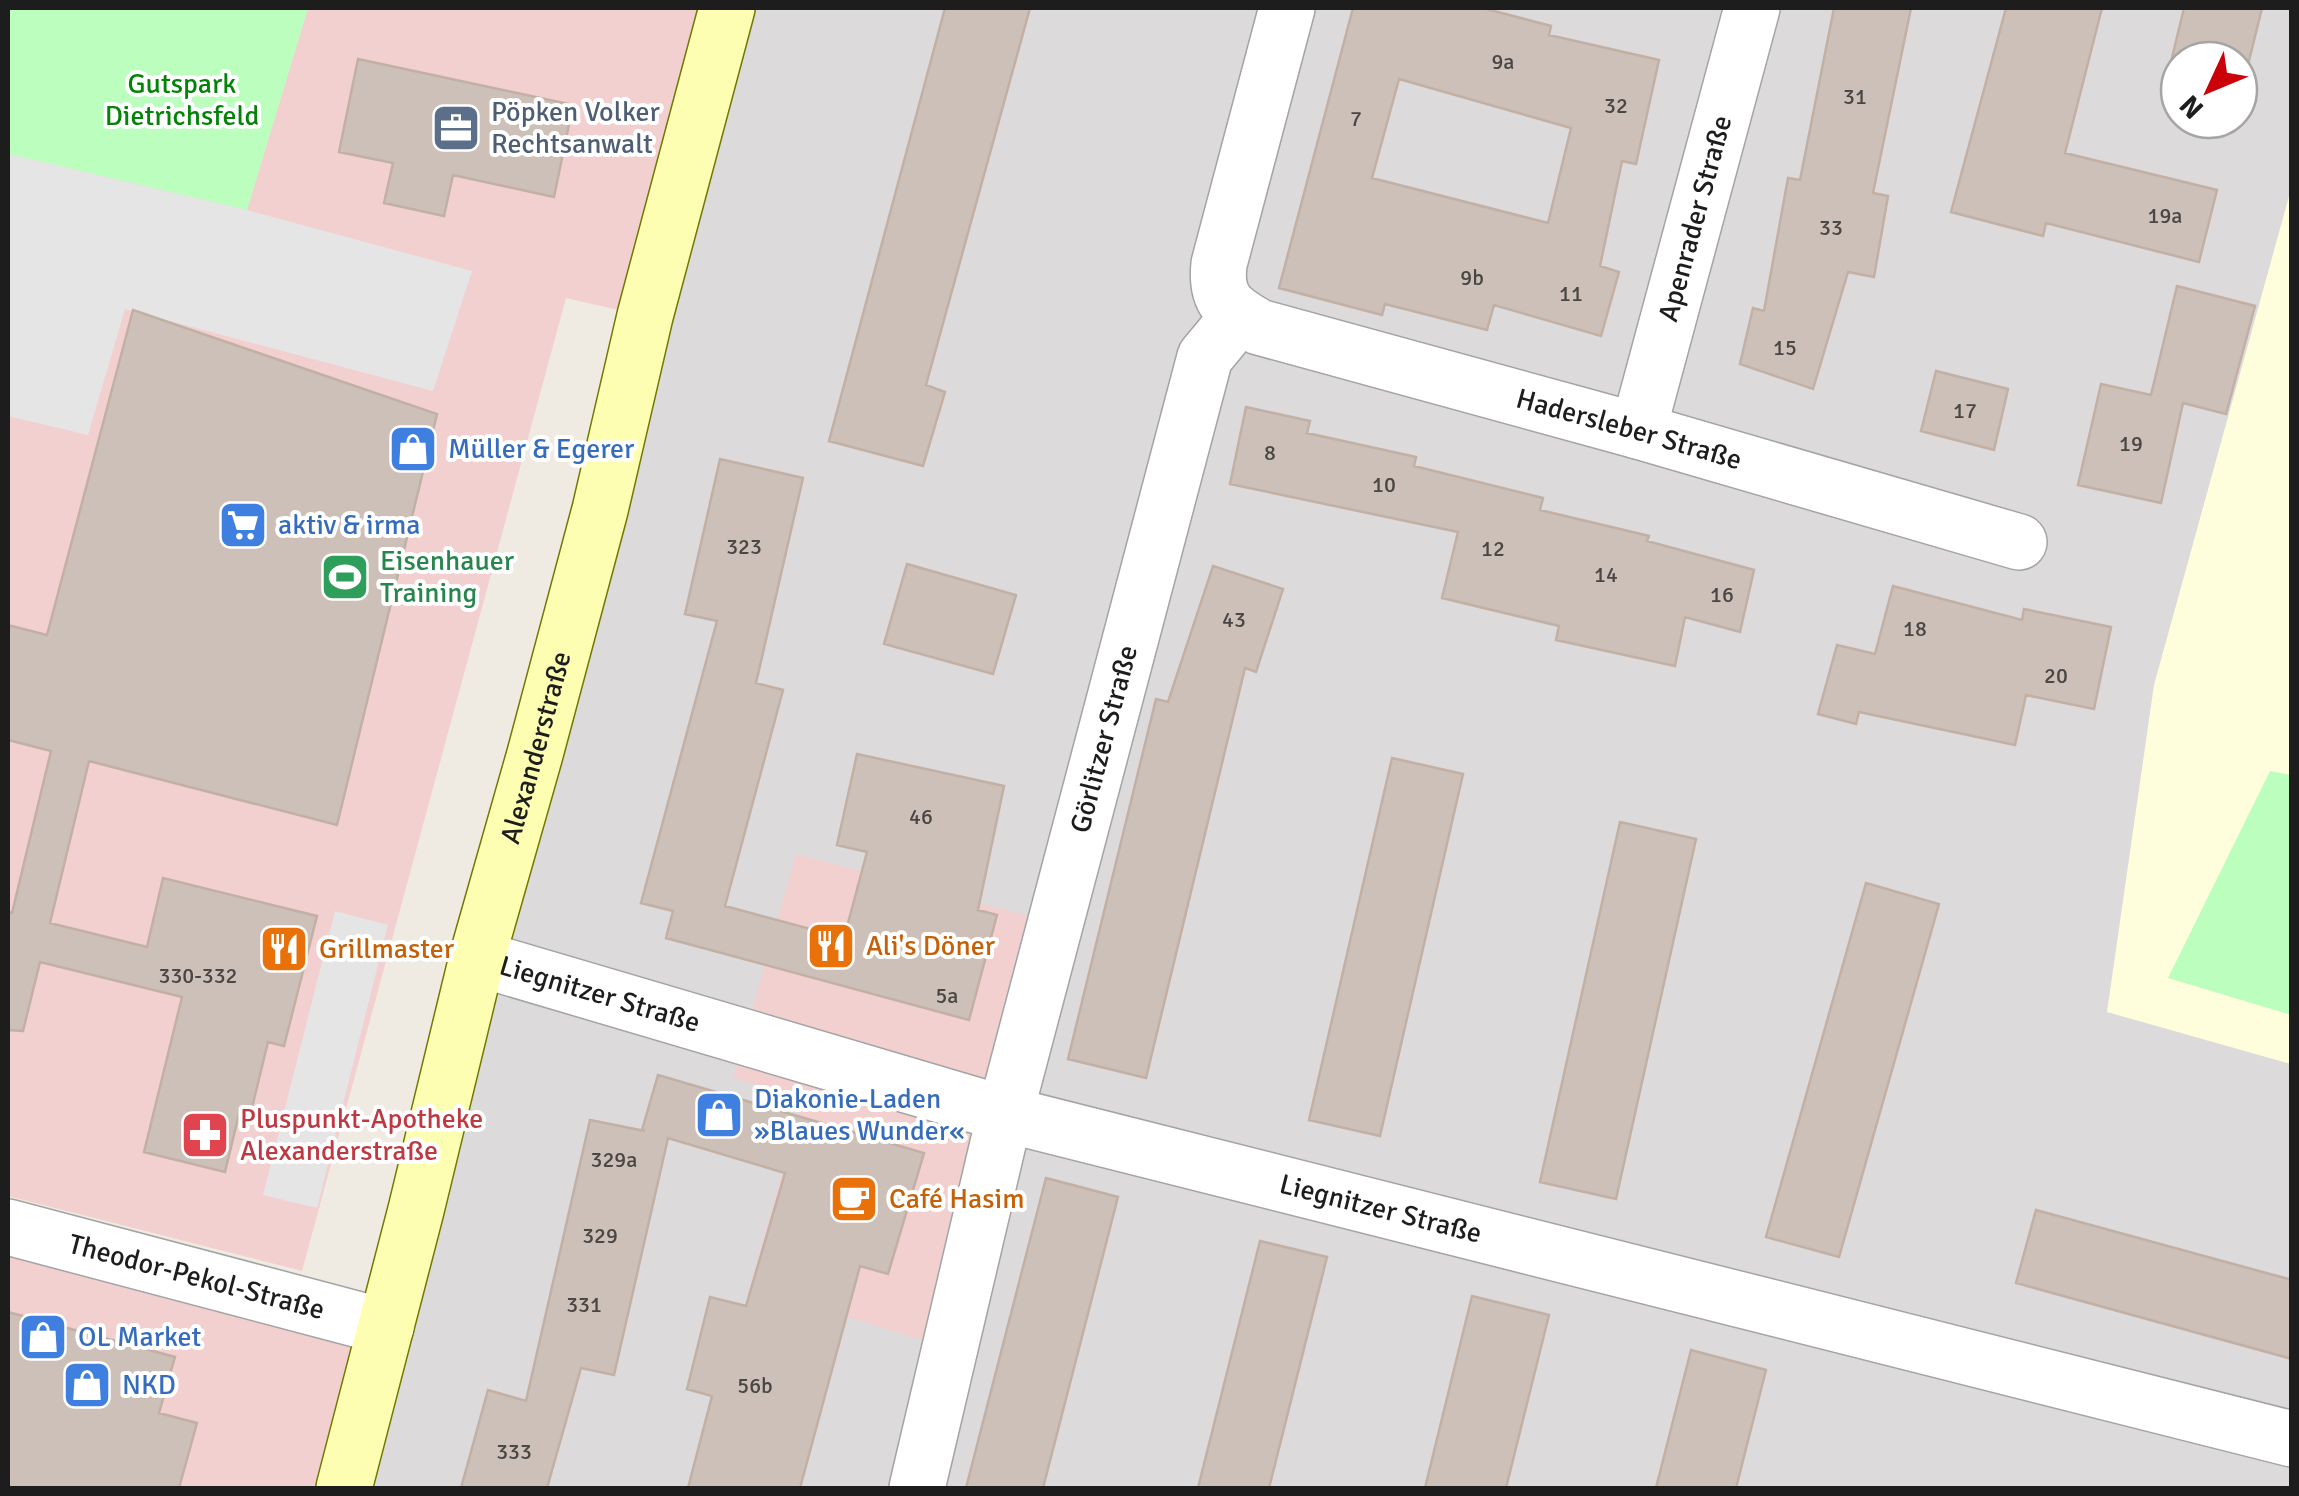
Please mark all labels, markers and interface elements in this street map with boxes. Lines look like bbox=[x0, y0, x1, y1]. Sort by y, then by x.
north arrow bbox=[2159, 40, 2259, 140]
house number: 9a bbox=[1491, 48, 1515, 75]
park label: Gutspark Dietrichsfeld bbox=[105, 67, 259, 133]
house number: 31 bbox=[1843, 83, 1867, 110]
text: N bbox=[2173, 88, 2211, 125]
house number: 32 bbox=[1604, 92, 1628, 119]
place label: Pöpken Volker Rechtsanwalt bbox=[491, 95, 660, 161]
office icon: Pöpken Volker Rechtsanwalt bbox=[430, 102, 482, 154]
house number: 7 bbox=[1350, 105, 1362, 132]
street label: Apenrader Straße bbox=[1651, 112, 1739, 325]
house number: 19a bbox=[2148, 202, 2182, 229]
house number: 33 bbox=[1819, 214, 1843, 241]
house number: 9b bbox=[1460, 264, 1484, 291]
house number: 11 bbox=[1559, 280, 1583, 307]
house number: 15 bbox=[1773, 334, 1797, 361]
street label: Hadersleber Straße bbox=[1512, 381, 1746, 477]
house number: 17 bbox=[1953, 397, 1977, 424]
shop icon: Müller & Egerer bbox=[387, 423, 439, 475]
house number: 19 bbox=[2119, 430, 2143, 457]
place label: Müller & Egerer bbox=[448, 432, 635, 466]
house number: 8 bbox=[1264, 439, 1276, 466]
house number: 10 bbox=[1372, 471, 1396, 498]
supermarket icon: aktiv & irma bbox=[217, 499, 269, 551]
place label: aktiv & irma bbox=[278, 508, 420, 542]
house number: 323 bbox=[726, 533, 762, 560]
house number: 12 bbox=[1481, 535, 1505, 562]
place label: Eisenhauer Training bbox=[380, 544, 515, 610]
sports icon: Eisenhauer Training bbox=[319, 551, 371, 603]
house number: 14 bbox=[1594, 561, 1618, 588]
house number: 16 bbox=[1710, 581, 1734, 608]
house number: 43 bbox=[1222, 606, 1246, 633]
house number: 18 bbox=[1903, 615, 1927, 642]
street label: Görlitzer Straße bbox=[1063, 642, 1145, 836]
street label: Alexanderstraße bbox=[493, 648, 579, 848]
house number: 20 bbox=[2044, 662, 2068, 689]
house number: 46 bbox=[909, 803, 933, 830]
restaurant icon: Ali's Döner bbox=[805, 920, 857, 972]
restaurant icon: Grillmaster bbox=[258, 923, 310, 975]
place label: Ali's Döner bbox=[866, 929, 996, 963]
place label: Grillmaster bbox=[319, 932, 455, 966]
street label: Liegnitzer Straße bbox=[496, 949, 704, 1040]
house number: 330-332 bbox=[159, 962, 237, 989]
house number: 5a bbox=[935, 982, 959, 1009]
place label: Diakonie-Laden »Blaues Wunder« bbox=[754, 1082, 965, 1148]
shop icon: Diakonie-Laden »Blaues Wunder« bbox=[693, 1089, 745, 1141]
place label: Pluspunkt-Apotheke Alexanderstraße bbox=[240, 1102, 483, 1168]
pharmacy icon: Pluspunkt-Apotheke Alexanderstraße bbox=[179, 1109, 231, 1161]
house number: 329a bbox=[591, 1146, 637, 1173]
street label: Liegnitzer Straße bbox=[1276, 1167, 1485, 1251]
cafe icon: Café Hasim bbox=[828, 1173, 880, 1225]
place label: Café Hasim bbox=[889, 1182, 1025, 1216]
house number: 329 bbox=[582, 1222, 618, 1249]
street label: Theodor-Pekol-Straße bbox=[65, 1227, 328, 1327]
house number: 331 bbox=[566, 1291, 602, 1318]
shop icon: OL Market bbox=[17, 1311, 69, 1363]
place label: OL Market bbox=[78, 1320, 202, 1354]
shop icon: NKD bbox=[61, 1359, 113, 1411]
place label: NKD bbox=[122, 1368, 176, 1402]
house number: 56b bbox=[737, 1372, 773, 1399]
house number: 333 bbox=[496, 1438, 532, 1465]

